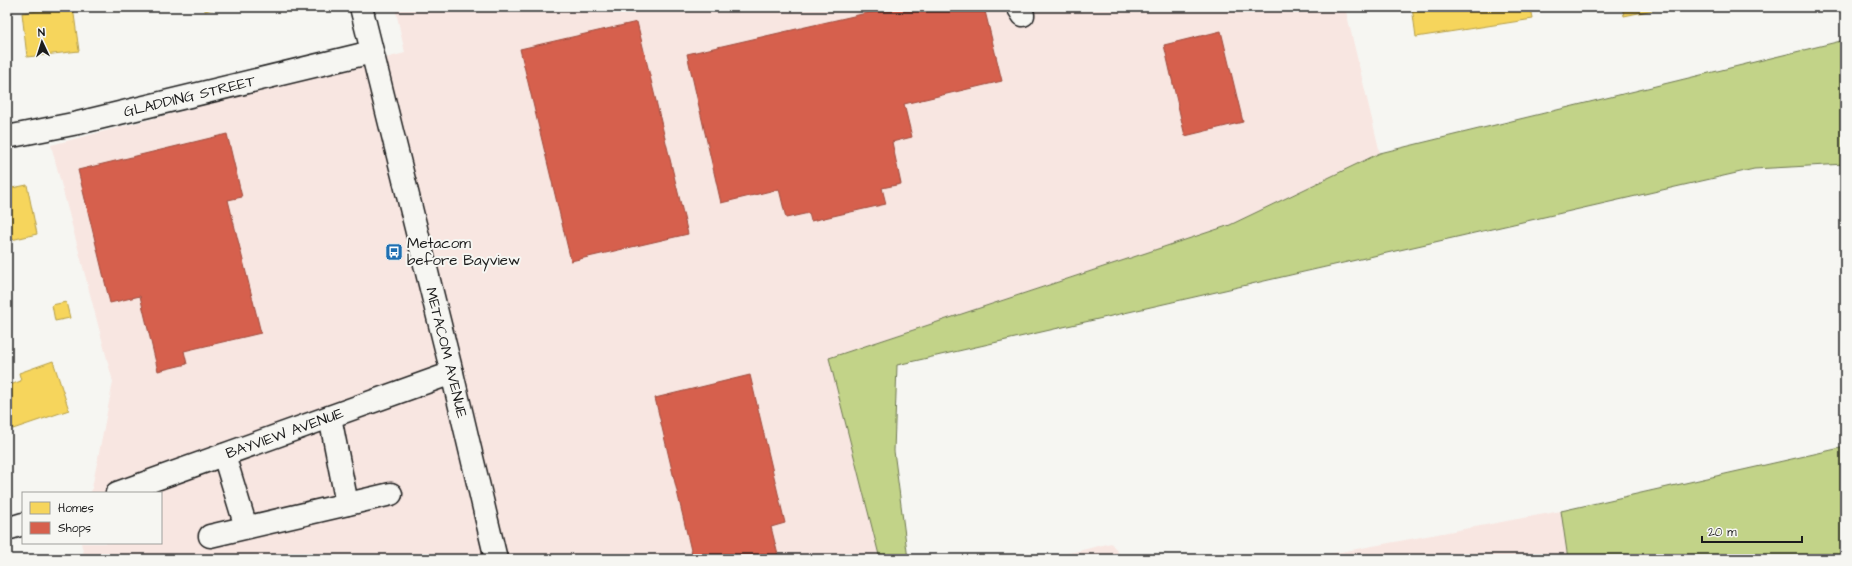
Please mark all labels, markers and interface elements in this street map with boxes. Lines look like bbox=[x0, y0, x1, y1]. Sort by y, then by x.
north arrow bbox=[22, 22, 62, 62]
text: N bbox=[37, 25, 45, 40]
street label: GLADDING STREET bbox=[121, 70, 258, 122]
place label: Metacom before Bayview bbox=[407, 233, 520, 272]
bus stop icon: Metacom before Bayview bbox=[384, 242, 404, 262]
street label: METACOM AVENUE bbox=[421, 285, 473, 420]
street label: BAYVIEW AVENUE bbox=[223, 402, 346, 464]
legend bbox=[22, 492, 162, 544]
text: Homes bbox=[58, 500, 94, 517]
scale bar bbox=[1702, 518, 1802, 544]
text: Shops bbox=[58, 520, 91, 537]
text: 20 m bbox=[1708, 524, 1737, 541]

